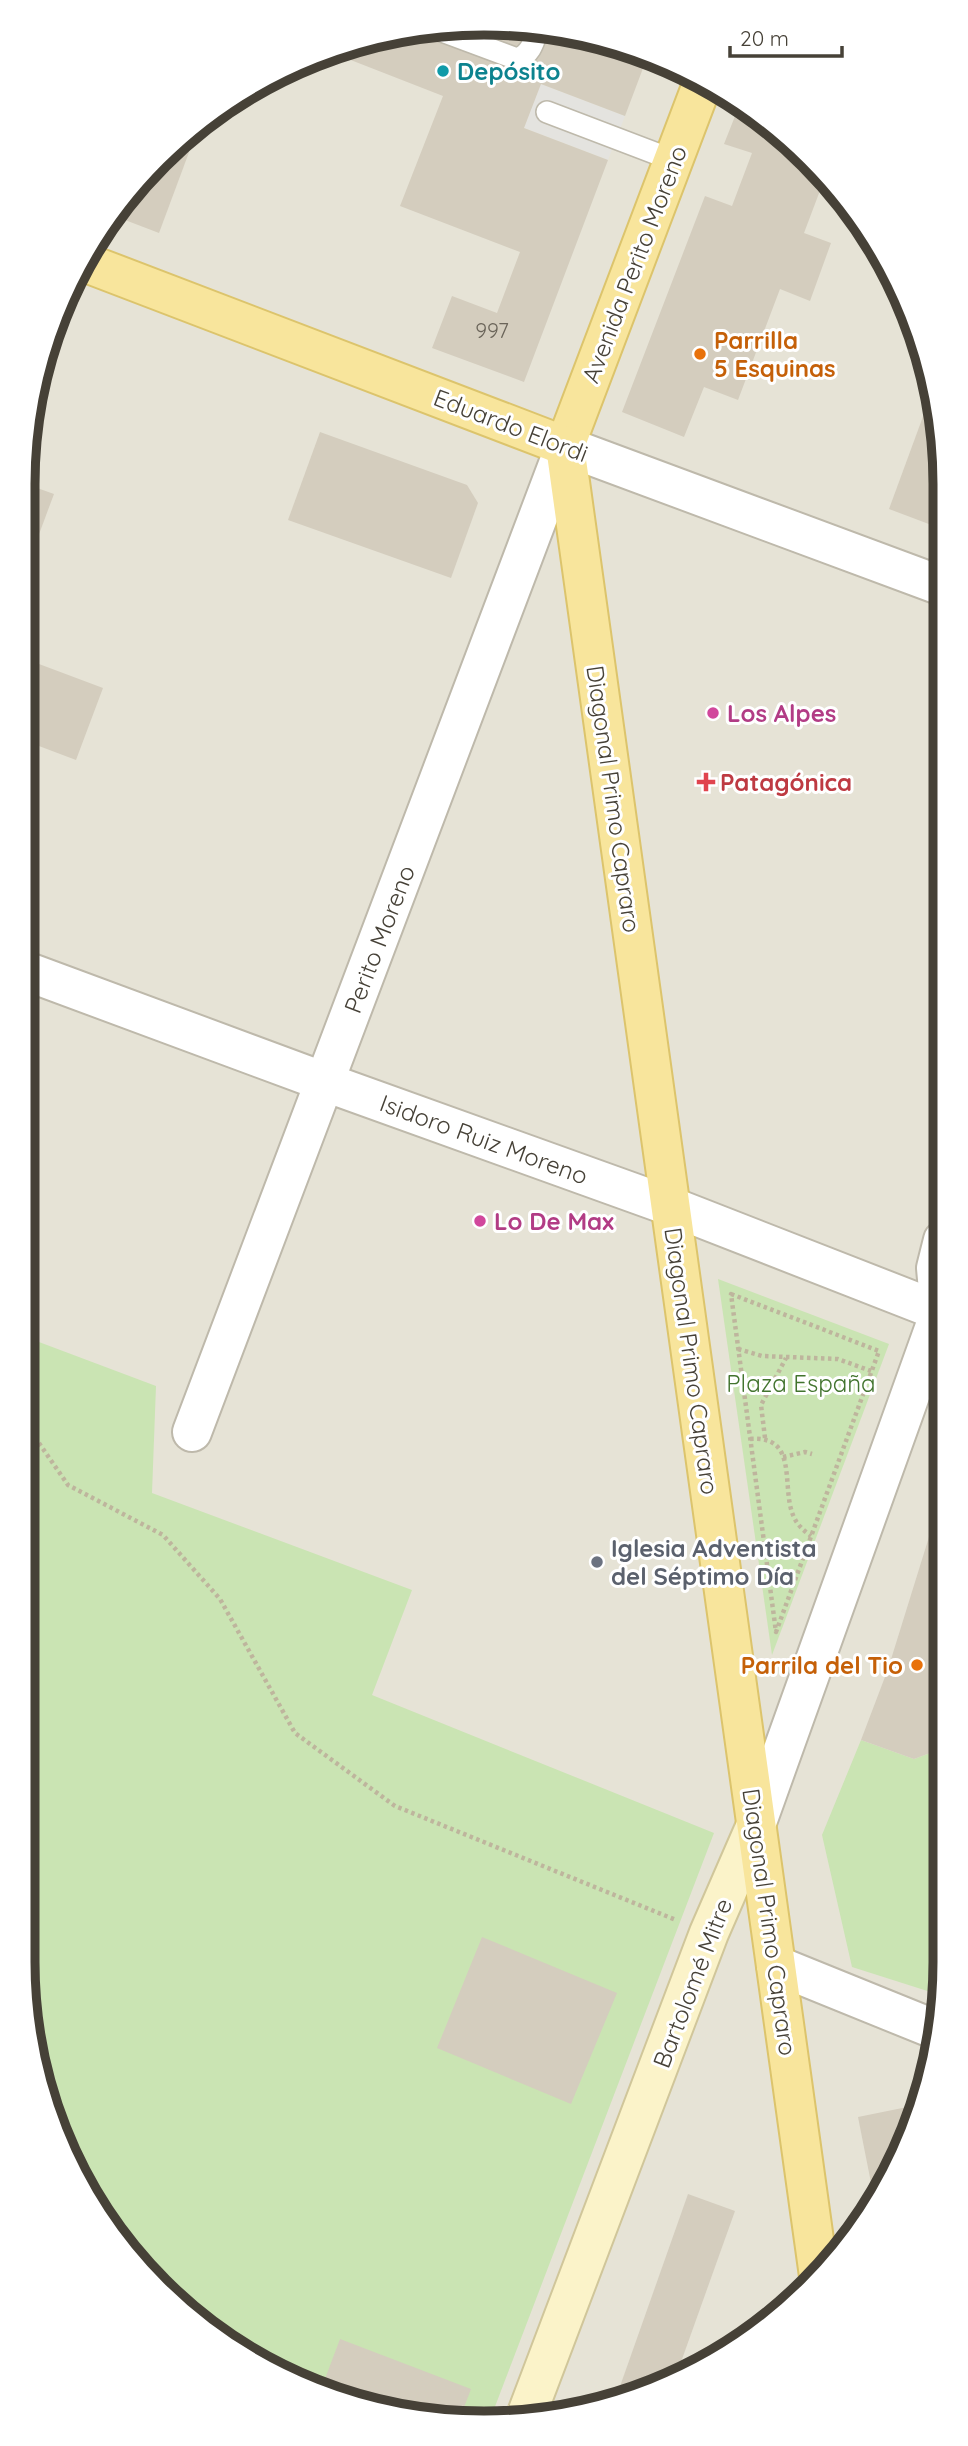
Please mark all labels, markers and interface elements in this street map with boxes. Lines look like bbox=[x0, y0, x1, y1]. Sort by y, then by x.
scale bar bbox=[730, 14, 842, 58]
text: 20 m bbox=[740, 25, 789, 51]
place label: Depósito bbox=[457, 56, 560, 86]
marker: Depósito bbox=[435, 63, 451, 79]
street label: Avenida Perito Moreno bbox=[575, 141, 693, 387]
house number: 997 bbox=[475, 317, 509, 343]
place label: Parrilla 5 Esquinas bbox=[714, 325, 836, 383]
marker: Parrilla 5 Esquinas bbox=[692, 346, 708, 362]
street label: Eduardo Elordi bbox=[430, 382, 592, 468]
street label: Diagonal Primo Capraro bbox=[580, 663, 648, 935]
place label: Los Alpes bbox=[727, 698, 836, 728]
marker: Los Alpes bbox=[705, 705, 721, 721]
place label: Patagónica bbox=[720, 767, 852, 797]
marker: Patagónica bbox=[698, 774, 714, 790]
street label: Perito Moreno bbox=[337, 861, 421, 1017]
street label: Isidoro Ruiz Moreno bbox=[376, 1087, 592, 1191]
place label: Lo De Max bbox=[494, 1206, 614, 1236]
marker: Lo De Max bbox=[472, 1213, 488, 1229]
street label: Diagonal Primo Capraro bbox=[658, 1225, 726, 1497]
park label: Plaza España bbox=[726, 1368, 876, 1398]
place label: Iglesia Adventista del Séptimo Día bbox=[611, 1533, 817, 1591]
marker: Iglesia Adventista del Séptimo Día bbox=[589, 1554, 605, 1570]
place label: Parrila del Tio bbox=[741, 1650, 903, 1680]
marker: Parrila del Tio bbox=[909, 1657, 925, 1673]
street label: Diagonal Primo Capraro bbox=[736, 1786, 804, 2058]
street label: Bartolomé Mitre bbox=[646, 1894, 738, 2072]

